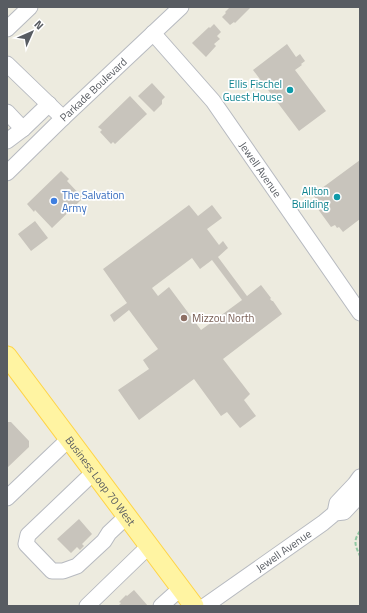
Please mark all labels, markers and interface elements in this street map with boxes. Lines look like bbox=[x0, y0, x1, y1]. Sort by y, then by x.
north arrow bbox=[12, 12, 52, 52]
text: N bbox=[31, 17, 47, 33]
street label: Parkade Boulevard bbox=[56, 54, 131, 125]
place label: Ellis Fischel Guest House bbox=[223, 76, 282, 105]
marker: Ellis Fischel Guest House bbox=[285, 85, 295, 95]
street label: Jewell Avenue bbox=[236, 138, 286, 201]
place label: Allton Building bbox=[292, 183, 329, 212]
place label: The Salvation Army bbox=[62, 187, 124, 216]
marker: Allton Building bbox=[332, 192, 342, 202]
marker: The Salvation Army bbox=[49, 196, 59, 206]
place label: Mizzou North bbox=[192, 310, 255, 326]
marker: Mizzou North bbox=[179, 313, 189, 323]
street label: Business Loop 70 West bbox=[62, 433, 139, 529]
street label: Jewell Avenue bbox=[253, 525, 315, 576]

